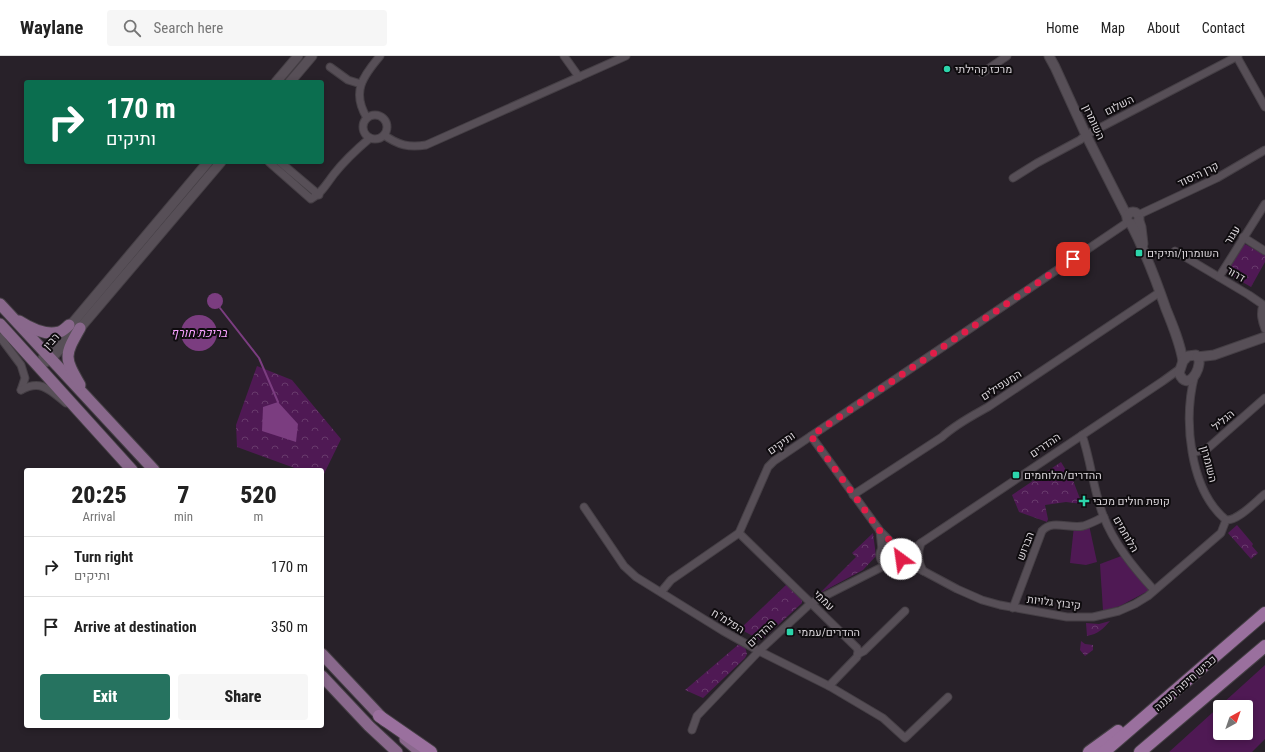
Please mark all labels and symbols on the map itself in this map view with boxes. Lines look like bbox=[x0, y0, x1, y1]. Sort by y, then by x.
place label: מרכז קהילתי bbox=[955, 63, 1012, 76]
marker: מרכז קהילתי bbox=[942, 64, 952, 74]
street label: השלום bbox=[1102, 93, 1136, 118]
street label: השומרון bbox=[1080, 103, 1107, 142]
street label: קרן היסוד bbox=[1176, 159, 1221, 190]
street label: עגור bbox=[1222, 224, 1243, 247]
pin bbox=[1056, 242, 1090, 276]
place label: השומרון/ותיקים bbox=[1147, 247, 1219, 260]
marker: השומרון/ותיקים bbox=[1134, 248, 1144, 258]
street label: דרור bbox=[1224, 264, 1248, 285]
water label: בריכת חורף bbox=[171, 326, 228, 340]
street label: רבין bbox=[41, 330, 62, 352]
street label: המעפילים bbox=[978, 367, 1024, 403]
street label: הגליל bbox=[1210, 407, 1237, 434]
street label: ותיקים bbox=[765, 429, 798, 458]
street label: ההדרים bbox=[1027, 430, 1063, 460]
street label: השומרון bbox=[1197, 444, 1220, 484]
place label: ההדרים/הלוחמים bbox=[1024, 469, 1102, 482]
marker: ההדרים/הלוחמים bbox=[1011, 470, 1021, 480]
marker: קופת חולים מכבי bbox=[1078, 495, 1090, 507]
place label: קופת חולים מכבי bbox=[1093, 495, 1170, 508]
street label: הלוחמים bbox=[1110, 514, 1141, 555]
street label: הברוש bbox=[1014, 530, 1037, 562]
position arrow bbox=[880, 538, 922, 580]
street label: עממי bbox=[811, 587, 837, 613]
street label: קיבוץ גלויות bbox=[1026, 593, 1082, 612]
street label: הפלמ"ח bbox=[709, 607, 747, 636]
street label: ההדרים bbox=[744, 617, 778, 650]
place label: ההדרים/עממי bbox=[798, 626, 860, 639]
marker: ההדרים/עממי bbox=[785, 627, 795, 637]
street label: כביש חיפה רעננה bbox=[1151, 653, 1219, 714]
north arrow bbox=[1213, 700, 1253, 740]

